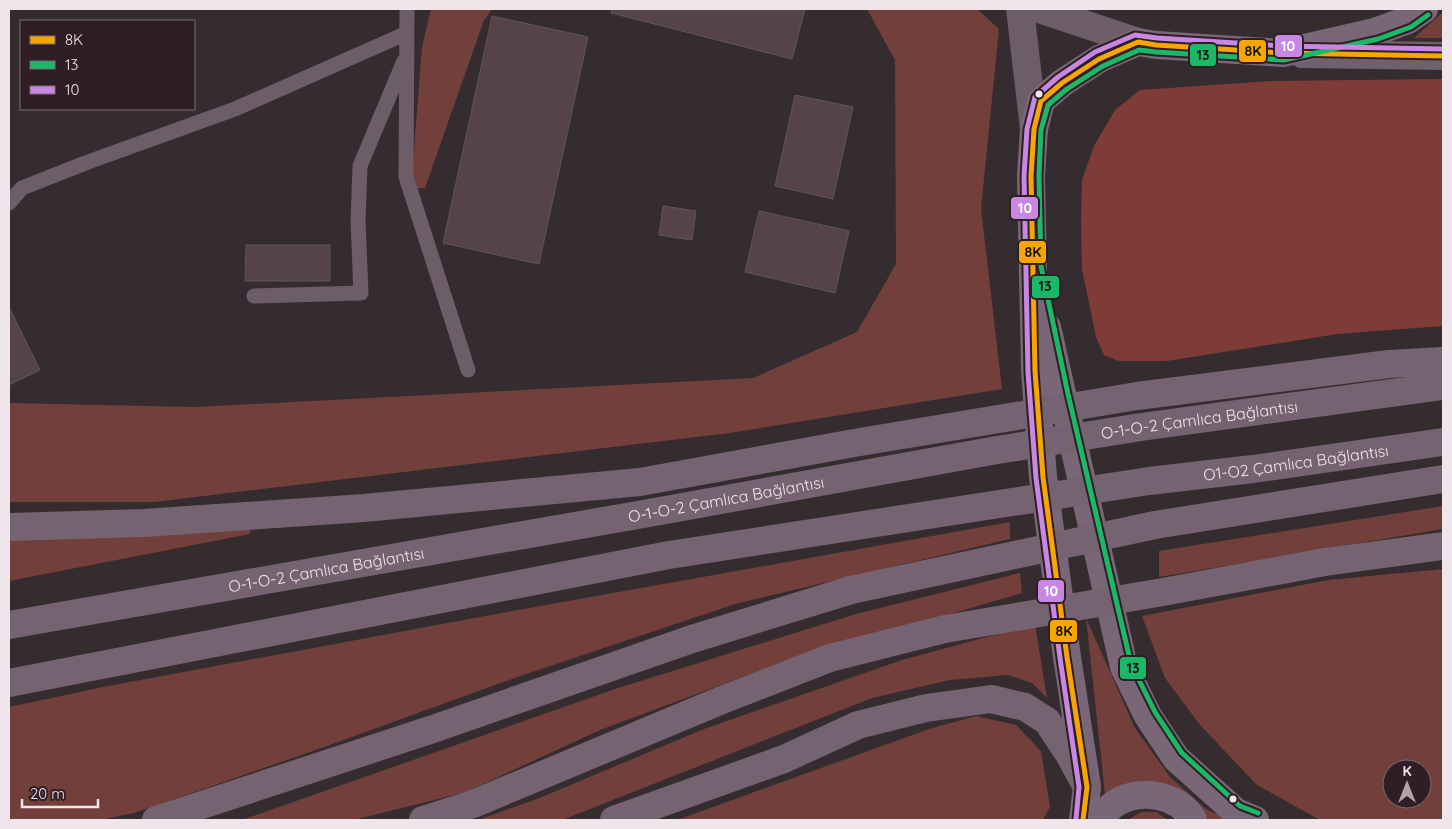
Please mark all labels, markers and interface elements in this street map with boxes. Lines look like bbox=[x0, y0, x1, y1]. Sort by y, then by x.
legend bbox=[20, 20, 195, 110]
text: 8K bbox=[65, 30, 83, 49]
line badge: 10 bbox=[1274, 34, 1303, 58]
text: 10 bbox=[1281, 37, 1295, 55]
line badge: 8K bbox=[1238, 39, 1267, 63]
text: 8K bbox=[1245, 42, 1261, 60]
line badge: 13 bbox=[1189, 43, 1217, 67]
text: 13 bbox=[1197, 46, 1209, 64]
text: 13 bbox=[65, 55, 79, 74]
text: 10 bbox=[65, 80, 80, 99]
unlabelled marker bbox=[1034, 89, 1044, 99]
line badge: 10 bbox=[1010, 196, 1039, 220]
text: 10 bbox=[1018, 199, 1032, 217]
line badge: 8K bbox=[1018, 240, 1047, 264]
text: 8K bbox=[1025, 243, 1041, 261]
line badge: 13 bbox=[1031, 275, 1060, 299]
text: 13 bbox=[1039, 277, 1051, 295]
street label: O-1-O-2 Çamlıca Bağlantısı bbox=[1099, 396, 1299, 443]
street label: O1-O2 Çamlıca Bağlantısı bbox=[1202, 440, 1390, 485]
street label: O-1-O-2 Çamlıca Bağlantısı bbox=[627, 472, 825, 526]
street label: O-1-O-2 Çamlıca Bağlantısı bbox=[227, 543, 426, 596]
line badge: 10 bbox=[1037, 579, 1065, 603]
text: 10 bbox=[1044, 582, 1058, 600]
line badge: 8K bbox=[1049, 619, 1078, 643]
text: 8K bbox=[1056, 622, 1072, 640]
line badge: 13 bbox=[1119, 656, 1147, 680]
text: 13 bbox=[1127, 659, 1139, 677]
north arrow bbox=[1382, 759, 1432, 809]
text: K bbox=[1402, 762, 1412, 780]
scale bar bbox=[22, 776, 99, 808]
text: 20 m bbox=[30, 784, 65, 803]
unlabelled marker bbox=[1228, 794, 1238, 804]

